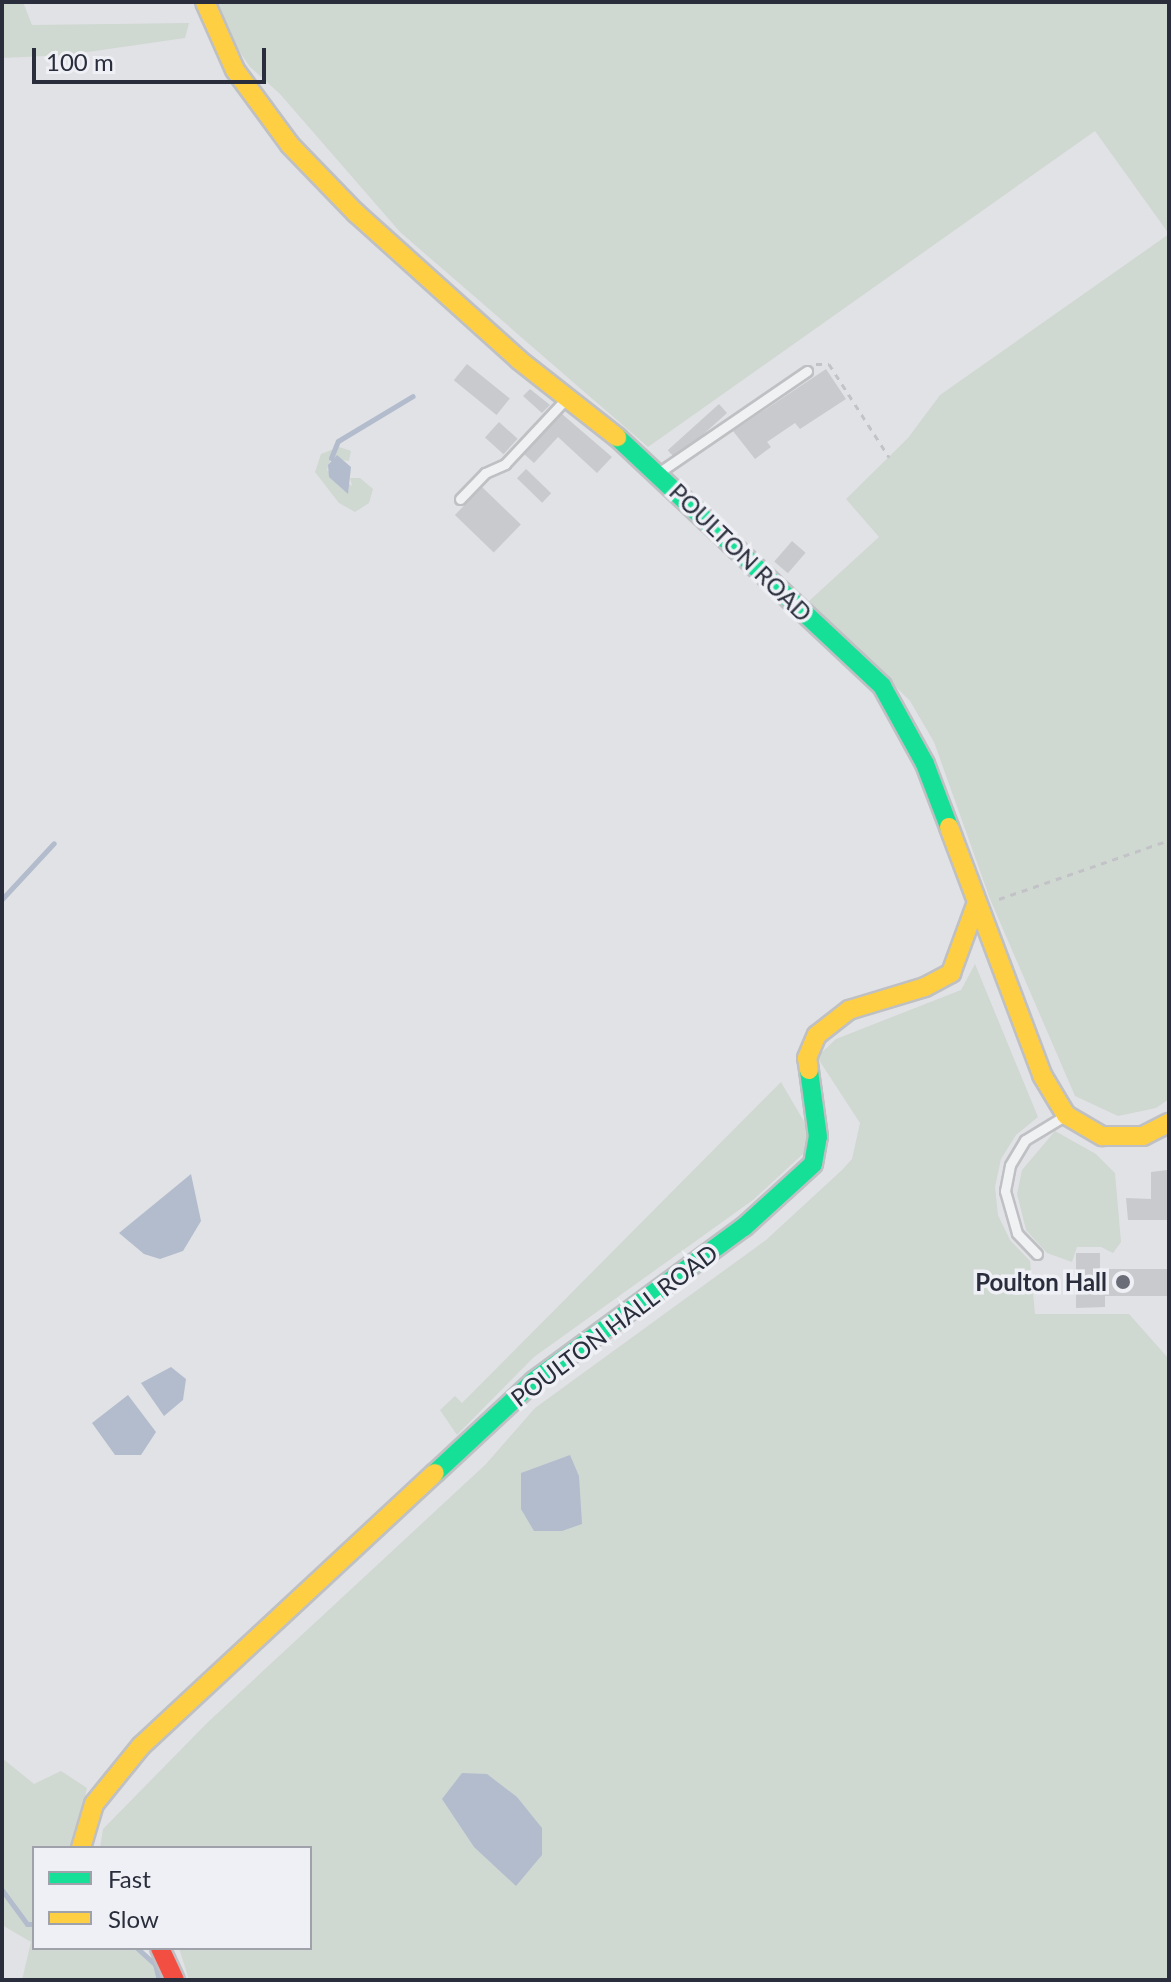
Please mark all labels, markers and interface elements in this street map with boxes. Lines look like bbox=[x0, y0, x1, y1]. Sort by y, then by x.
scale bar bbox=[36, 32, 270, 82]
text: 100 m bbox=[46, 47, 114, 76]
street label: POULTON ROAD bbox=[664, 477, 818, 627]
street label: POULTON HALL ROAD bbox=[505, 1238, 723, 1412]
place label: Poulton Hall bbox=[975, 1268, 1107, 1296]
marker: Poulton Hall bbox=[1114, 1273, 1132, 1291]
legend bbox=[32, 1846, 312, 1950]
text: Fast bbox=[108, 1864, 151, 1893]
text: Slow bbox=[108, 1904, 159, 1933]

